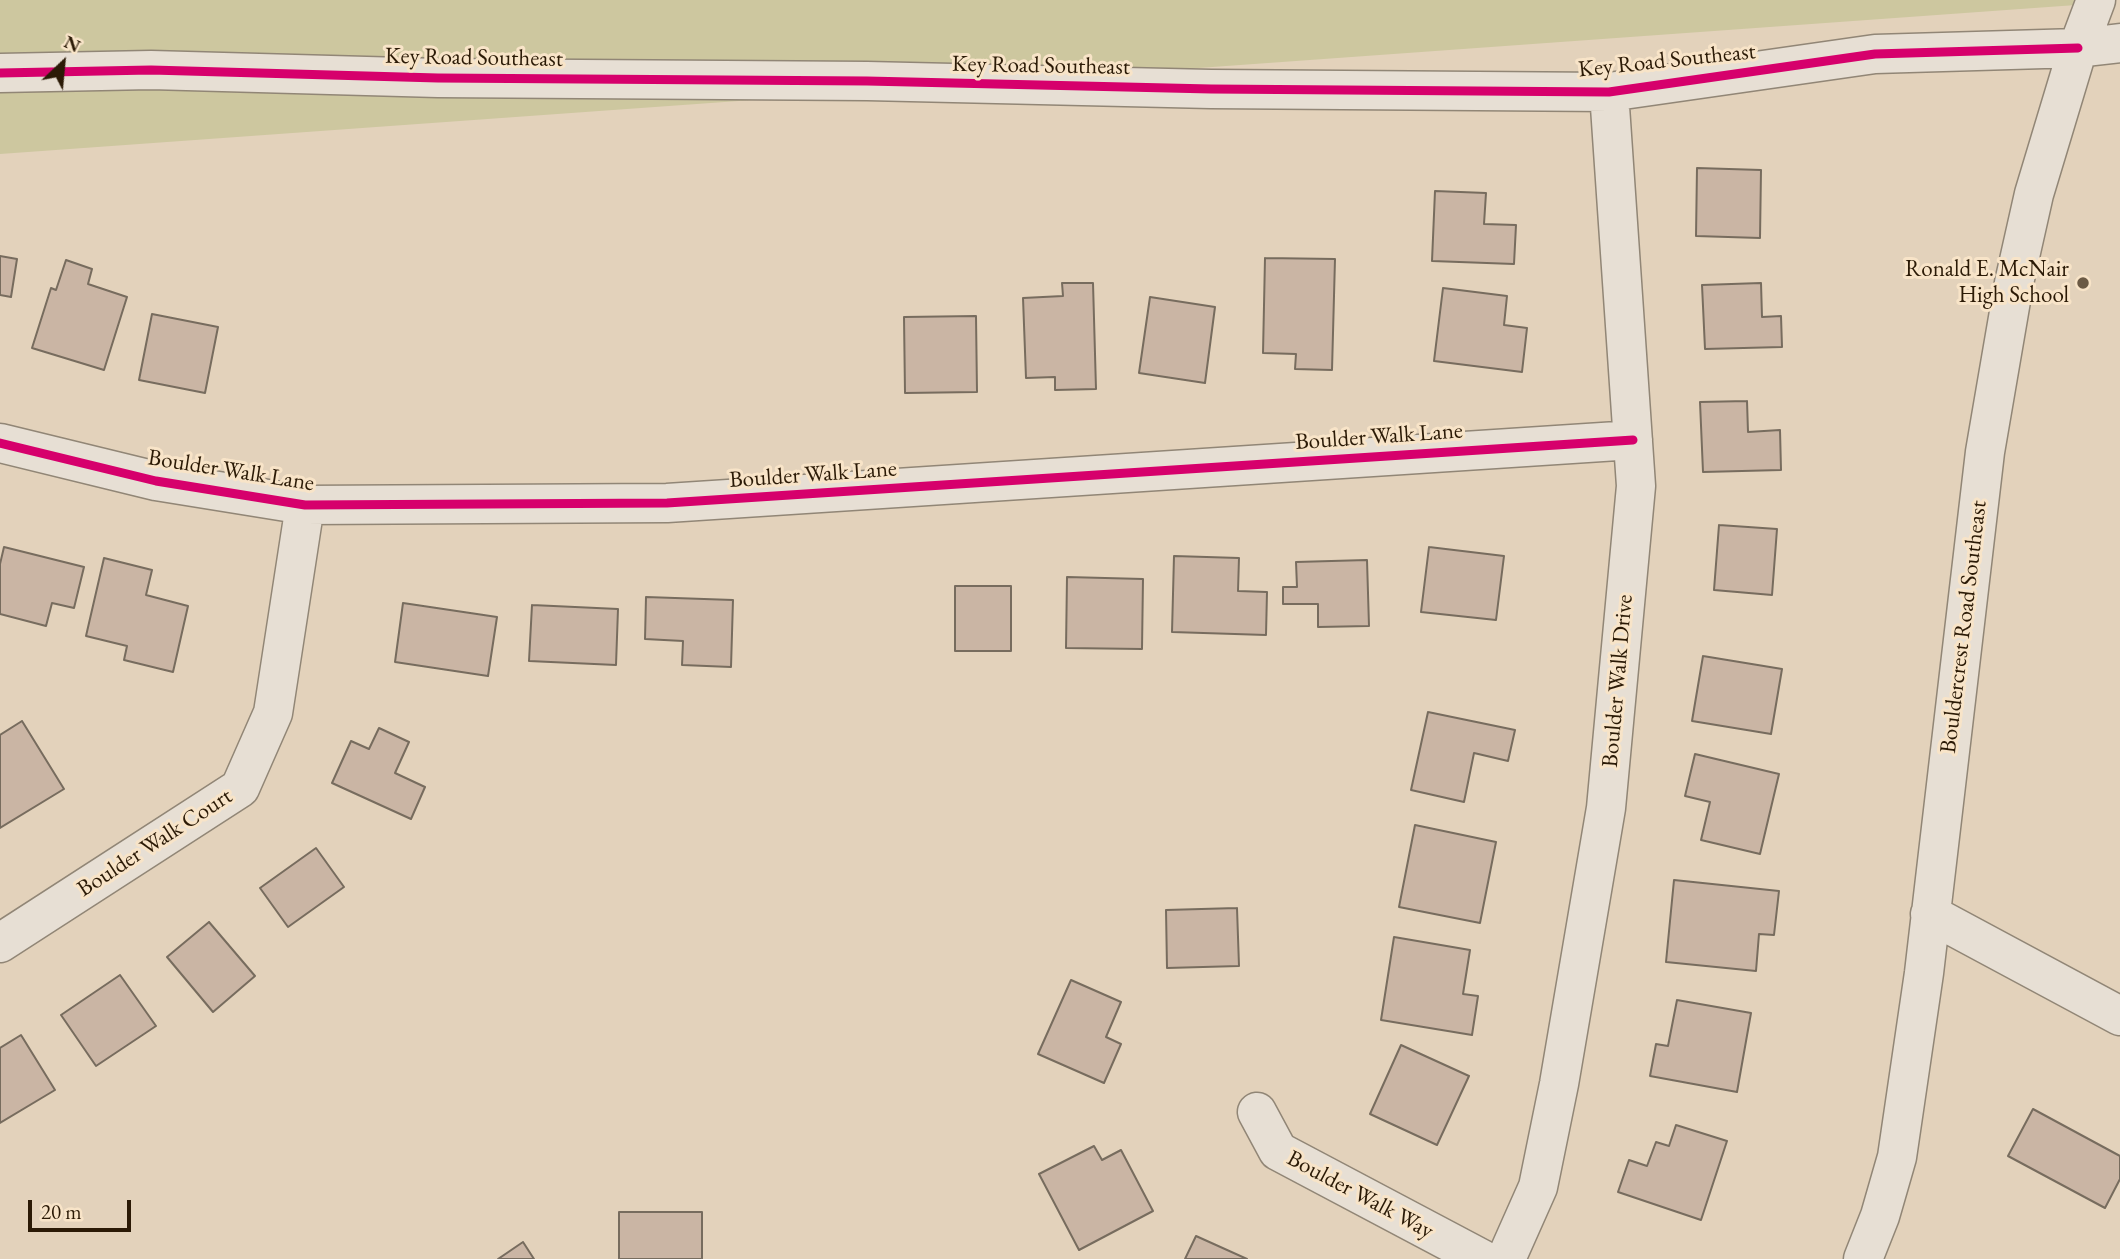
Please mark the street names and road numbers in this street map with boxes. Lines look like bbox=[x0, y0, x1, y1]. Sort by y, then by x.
street label: Key Road Southeast bbox=[1577, 38, 1757, 84]
street label: Key Road Southeast bbox=[385, 43, 563, 73]
street label: Key Road Southeast bbox=[952, 51, 1130, 81]
street label: Boulder Walk Lane bbox=[1294, 417, 1464, 457]
street label: Boulder Walk Lane bbox=[146, 444, 316, 498]
street label: Boulder Walk Lane bbox=[728, 455, 898, 495]
street label: Bouldercrest Road Southeast bbox=[1935, 499, 1993, 755]
street label: Boulder Walk Drive bbox=[1597, 593, 1639, 769]
street label: Boulder Walk Court bbox=[72, 783, 238, 903]
street label: Boulder Walk Way bbox=[1282, 1145, 1438, 1245]

